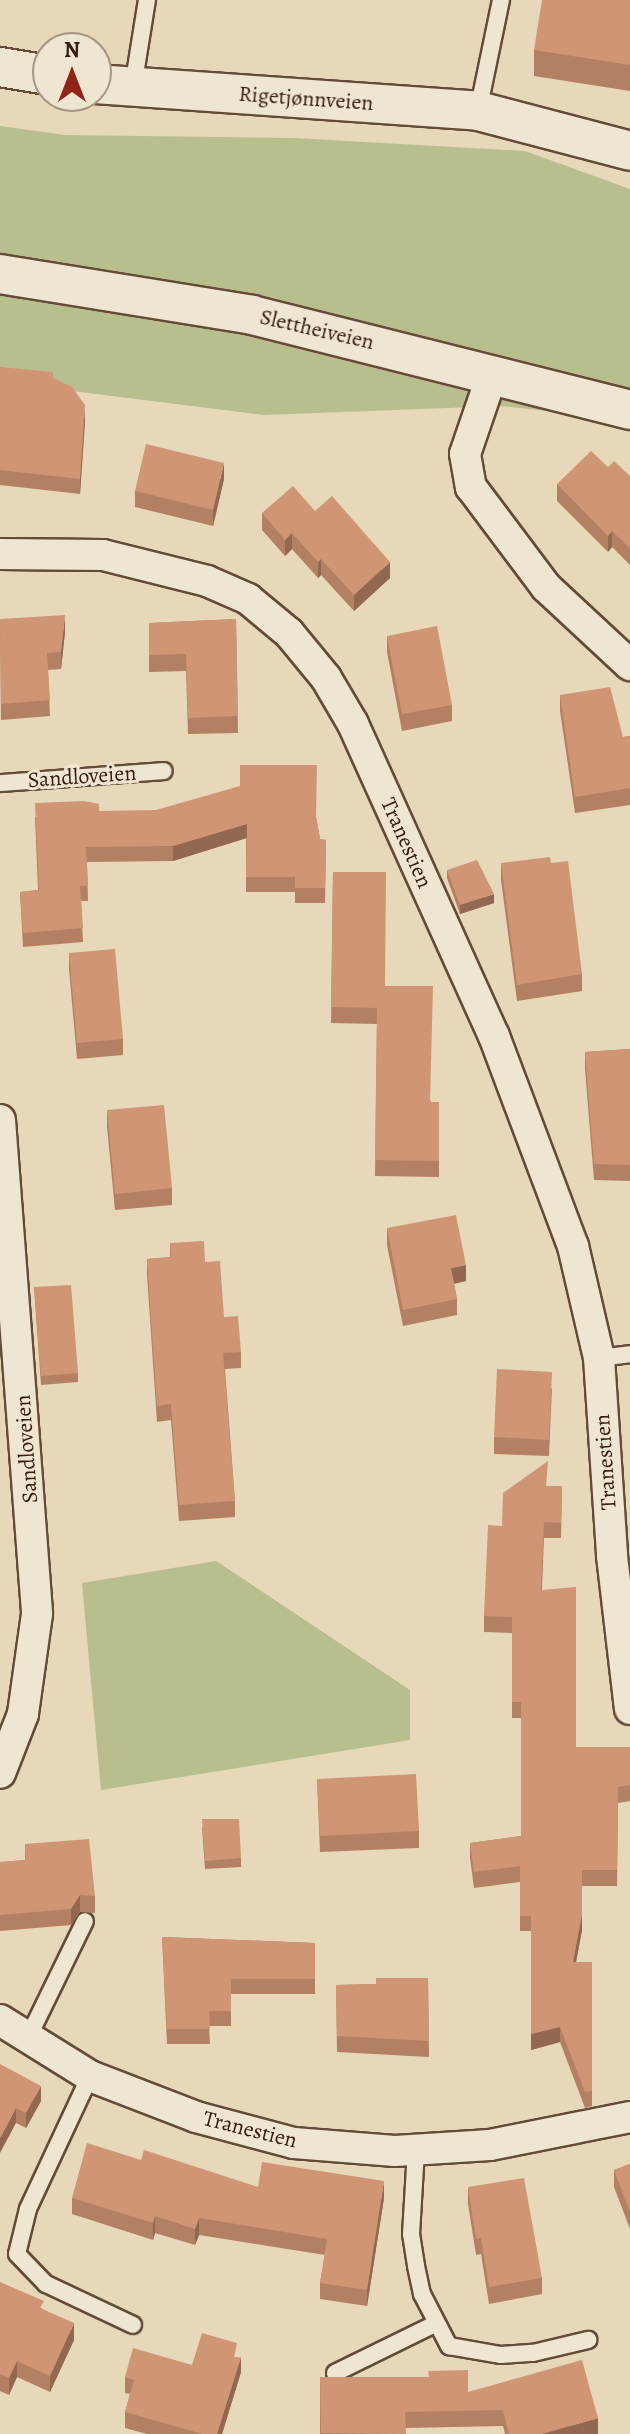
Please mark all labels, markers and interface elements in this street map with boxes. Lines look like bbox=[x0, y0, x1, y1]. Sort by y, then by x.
north arrow bbox=[32, 32, 112, 112]
text: N bbox=[64, 35, 80, 65]
street label: Rigetjønnveien bbox=[238, 81, 374, 117]
street label: Slettheiveien bbox=[257, 304, 377, 356]
street label: Sandloveien bbox=[27, 760, 137, 794]
street label: Tranestien bbox=[374, 794, 438, 892]
street label: Sandloveien bbox=[10, 1394, 44, 1504]
street label: Tranestien bbox=[589, 1413, 623, 1511]
street label: Tranestien bbox=[200, 2106, 300, 2154]

